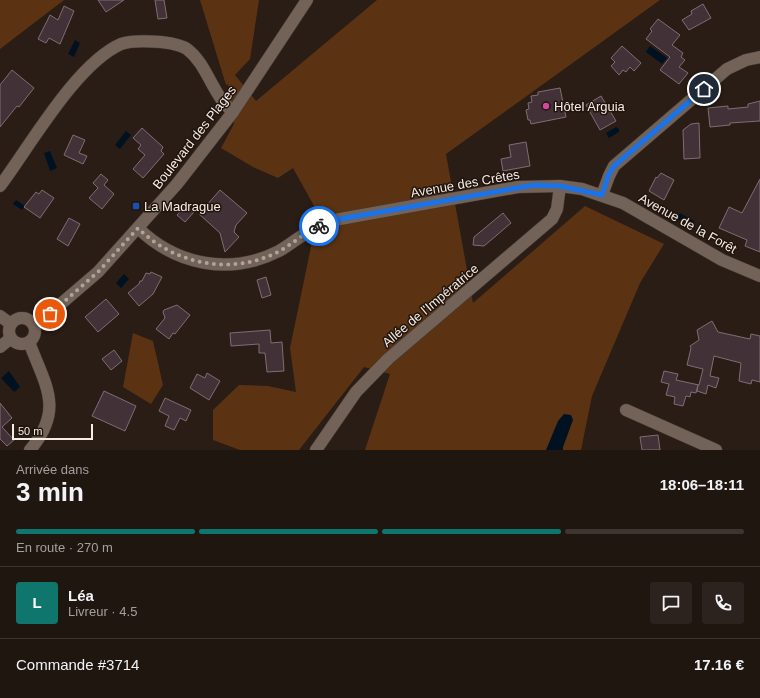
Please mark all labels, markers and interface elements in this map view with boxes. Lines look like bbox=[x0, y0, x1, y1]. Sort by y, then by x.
pin bbox=[687, 72, 721, 106]
icon: home bbox=[693, 78, 715, 100]
street label: Boulevard des Plages bbox=[150, 82, 240, 192]
place label: Hôtel Arguia bbox=[554, 99, 626, 114]
marker: Hôtel Arguia bbox=[541, 101, 551, 111]
street label: Avenue des Crêtes bbox=[409, 166, 521, 200]
street label: Avenue de la Forêt bbox=[636, 190, 740, 257]
place label: La Madrague bbox=[144, 199, 221, 214]
marker: La Madrague bbox=[131, 201, 141, 211]
courier bbox=[299, 206, 339, 246]
icon: bike bbox=[308, 215, 330, 237]
street label: Allée de l'Impératrice bbox=[379, 261, 481, 350]
pin bbox=[33, 297, 67, 331]
icon: bag bbox=[39, 303, 61, 325]
scale bar bbox=[12, 422, 93, 441]
text: 50 m bbox=[18, 425, 42, 437]
text: Arrivée dans bbox=[16, 462, 89, 477]
text: 18:06–18:11 bbox=[660, 476, 744, 493]
text: 3 min bbox=[16, 477, 84, 507]
text: En route · 270 m bbox=[16, 540, 113, 555]
button: chat bbox=[650, 582, 692, 624]
button: phone bbox=[702, 582, 744, 624]
text: Léa bbox=[68, 587, 94, 604]
text: L bbox=[32, 594, 42, 611]
text: Livreur · 4.5 bbox=[68, 604, 137, 619]
text: Commande #3714 bbox=[16, 656, 139, 673]
text: 17.16 € bbox=[694, 656, 744, 673]

